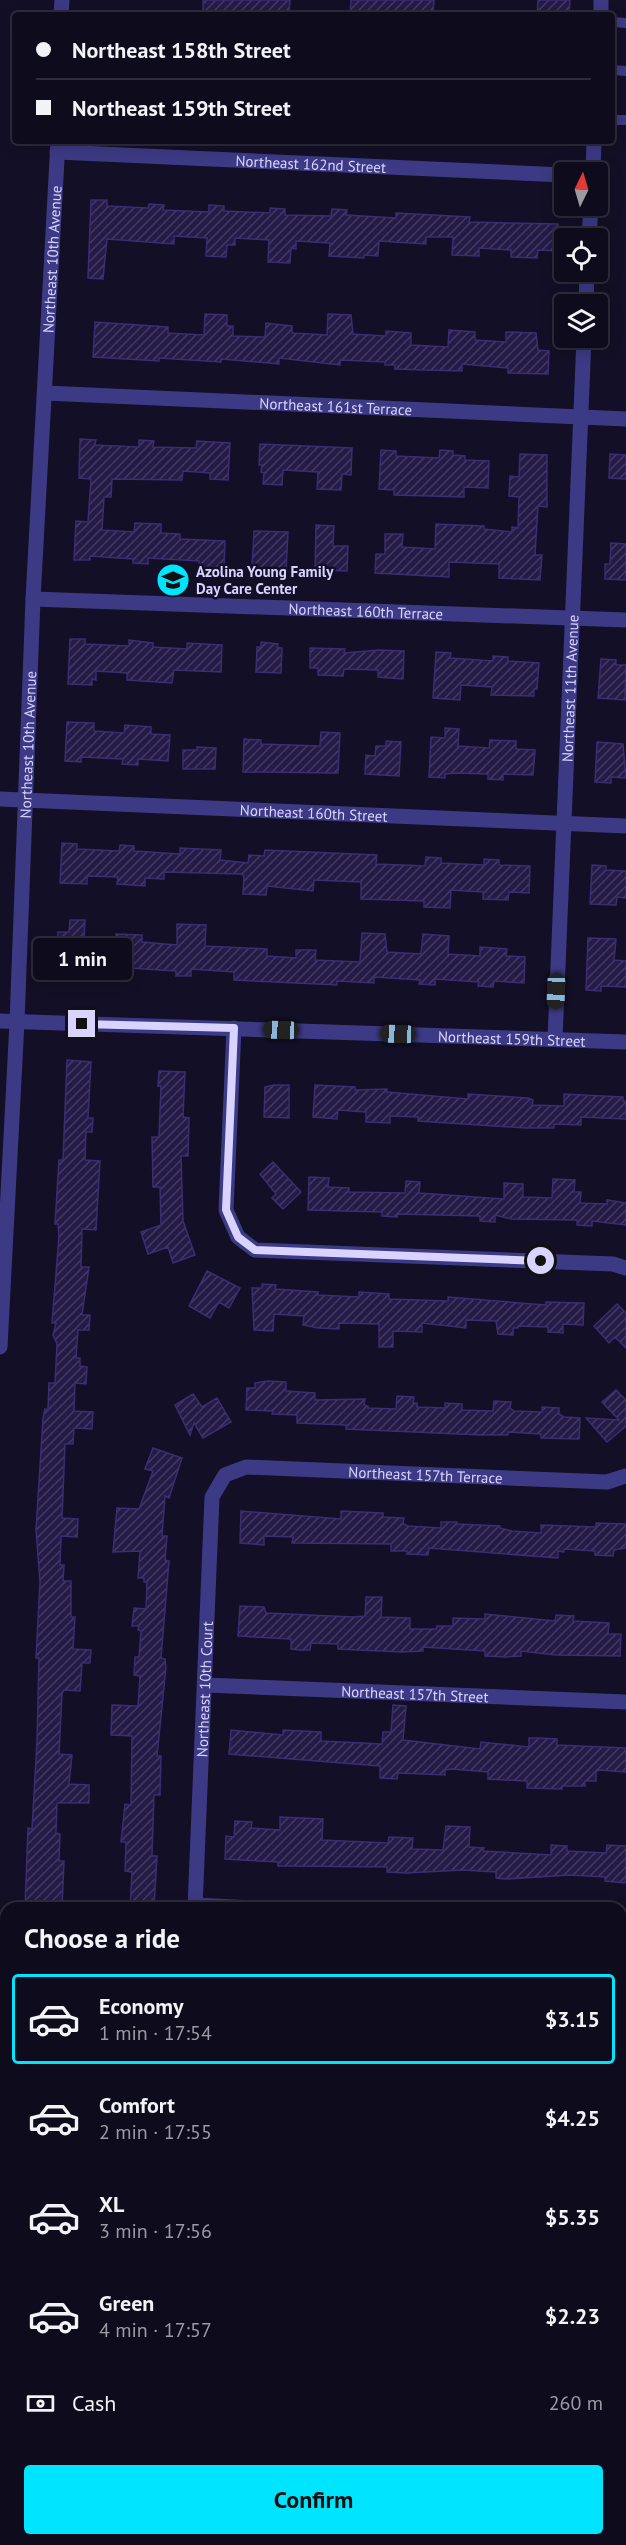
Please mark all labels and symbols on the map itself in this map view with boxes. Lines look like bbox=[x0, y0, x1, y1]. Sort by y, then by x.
street label: Northeast 162nd Street bbox=[235, 151, 386, 176]
north arrow bbox=[554, 162, 608, 216]
street label: Northeast 10th Avenue bbox=[38, 185, 65, 333]
street label: Northeast 161st Terrace bbox=[259, 393, 412, 419]
school or university icon: Azolina Young Family Day Care Center bbox=[155, 562, 191, 598]
place label: Azolina Young Family Day Care Center bbox=[196, 562, 334, 598]
street label: Northeast 160th Terrace bbox=[288, 599, 443, 623]
street label: Northeast 11th Avenue bbox=[557, 614, 582, 762]
street label: Northeast 10th Avenue bbox=[15, 671, 40, 819]
street label: Northeast 160th Street bbox=[239, 800, 388, 825]
callout: 1 min bbox=[32, 937, 132, 979]
car bbox=[546, 973, 566, 1009]
route end bbox=[68, 1010, 95, 1037]
car bbox=[263, 1020, 299, 1040]
car bbox=[380, 1024, 416, 1044]
street label: Northeast 159th Street bbox=[438, 1026, 586, 1050]
route start bbox=[527, 1247, 554, 1274]
street label: Northeast 157th Terrace bbox=[348, 1462, 503, 1487]
street label: Northeast 10th Court bbox=[192, 1621, 216, 1758]
street label: Northeast 157th Street bbox=[341, 1681, 489, 1706]

